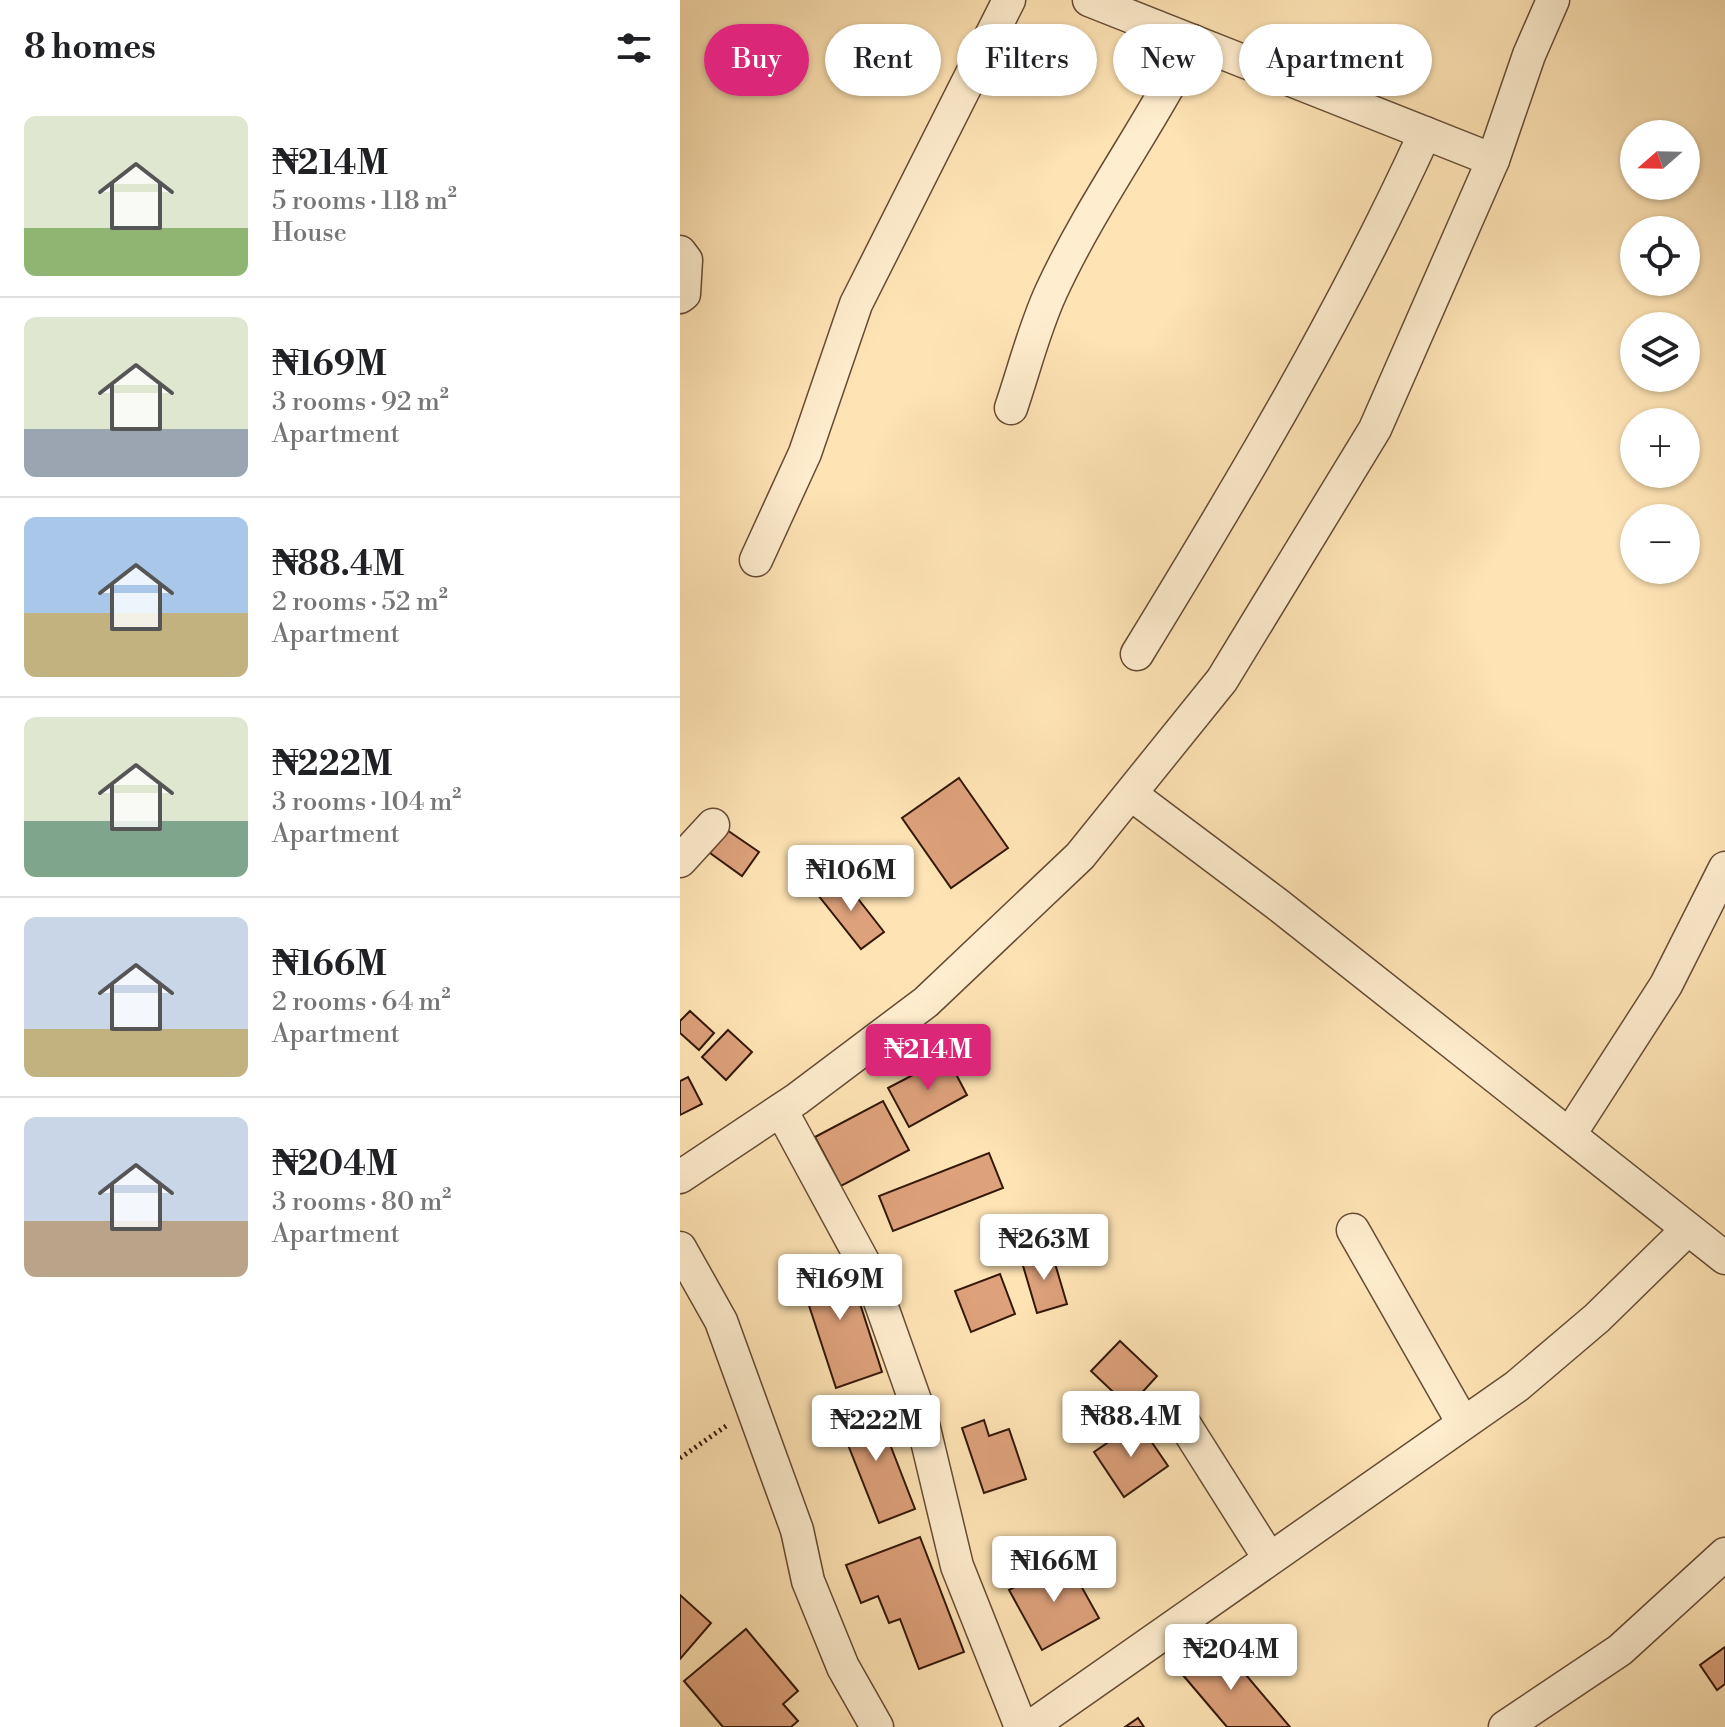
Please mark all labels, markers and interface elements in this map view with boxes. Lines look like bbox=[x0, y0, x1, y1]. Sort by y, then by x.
chip: Buy bbox=[704, 24, 809, 96]
chip: Rent bbox=[825, 24, 941, 96]
chip: Filters bbox=[957, 24, 1097, 96]
chip: New bbox=[1113, 24, 1223, 96]
chip: Apartment bbox=[1239, 24, 1432, 96]
icon: filters bbox=[612, 26, 656, 70]
text: 8 homes bbox=[24, 27, 156, 69]
north arrow bbox=[1620, 120, 1700, 200]
map controls bbox=[1620, 120, 1700, 584]
text: ₦214M bbox=[272, 143, 388, 185]
icon: home bbox=[88, 148, 184, 244]
text: 5 rooms · 118 m² bbox=[272, 185, 457, 217]
button: locate bbox=[1620, 216, 1700, 296]
text: House bbox=[272, 217, 347, 249]
button: layers bbox=[1620, 312, 1700, 392]
text: ₦169M bbox=[272, 344, 387, 386]
icon: home bbox=[88, 349, 184, 445]
text: 3 rooms · 92 m² bbox=[272, 386, 449, 418]
button: + bbox=[1620, 408, 1700, 488]
text: Apartment bbox=[272, 418, 400, 450]
button: − bbox=[1620, 504, 1700, 584]
text: ₦88.4M bbox=[272, 544, 404, 586]
icon: home bbox=[88, 549, 184, 645]
text: 2 rooms · 52 m² bbox=[272, 586, 448, 618]
text: Apartment bbox=[272, 618, 400, 650]
text: ₦222M bbox=[272, 744, 393, 786]
icon: home bbox=[88, 749, 184, 845]
text: 3 rooms · 104 m² bbox=[272, 786, 461, 818]
text: Apartment bbox=[272, 818, 400, 850]
pin: ₦106M bbox=[795, 845, 907, 913]
text: ₦106M bbox=[806, 855, 896, 887]
text: ₦166M bbox=[272, 944, 387, 986]
icon: home bbox=[88, 949, 184, 1045]
text: 2 rooms · 64 m² bbox=[272, 986, 451, 1018]
text: Apartment bbox=[272, 1018, 400, 1050]
pin: ₦214M bbox=[872, 1024, 984, 1092]
text: ₦214M bbox=[884, 1034, 972, 1066]
text: ₦204M bbox=[272, 1144, 398, 1186]
icon: home bbox=[88, 1149, 184, 1245]
text: 3 rooms · 80 m² bbox=[272, 1186, 451, 1218]
pin: ₦263M bbox=[988, 1214, 1100, 1282]
text: Apartment bbox=[272, 1218, 400, 1250]
text: ₦263M bbox=[998, 1224, 1090, 1256]
pin: ₦169M bbox=[784, 1254, 896, 1322]
text: ₦169M bbox=[796, 1264, 884, 1296]
pin: ₦88.4M bbox=[1066, 1391, 1196, 1459]
pin: ₦222M bbox=[820, 1395, 932, 1463]
text: ₦88.4M bbox=[1080, 1401, 1182, 1433]
text: ₦222M bbox=[830, 1405, 922, 1437]
pin: ₦166M bbox=[998, 1536, 1110, 1604]
text: ₦166M bbox=[1010, 1546, 1098, 1578]
pin: ₦204M bbox=[1175, 1624, 1287, 1692]
text: ₦204M bbox=[1183, 1634, 1279, 1666]

